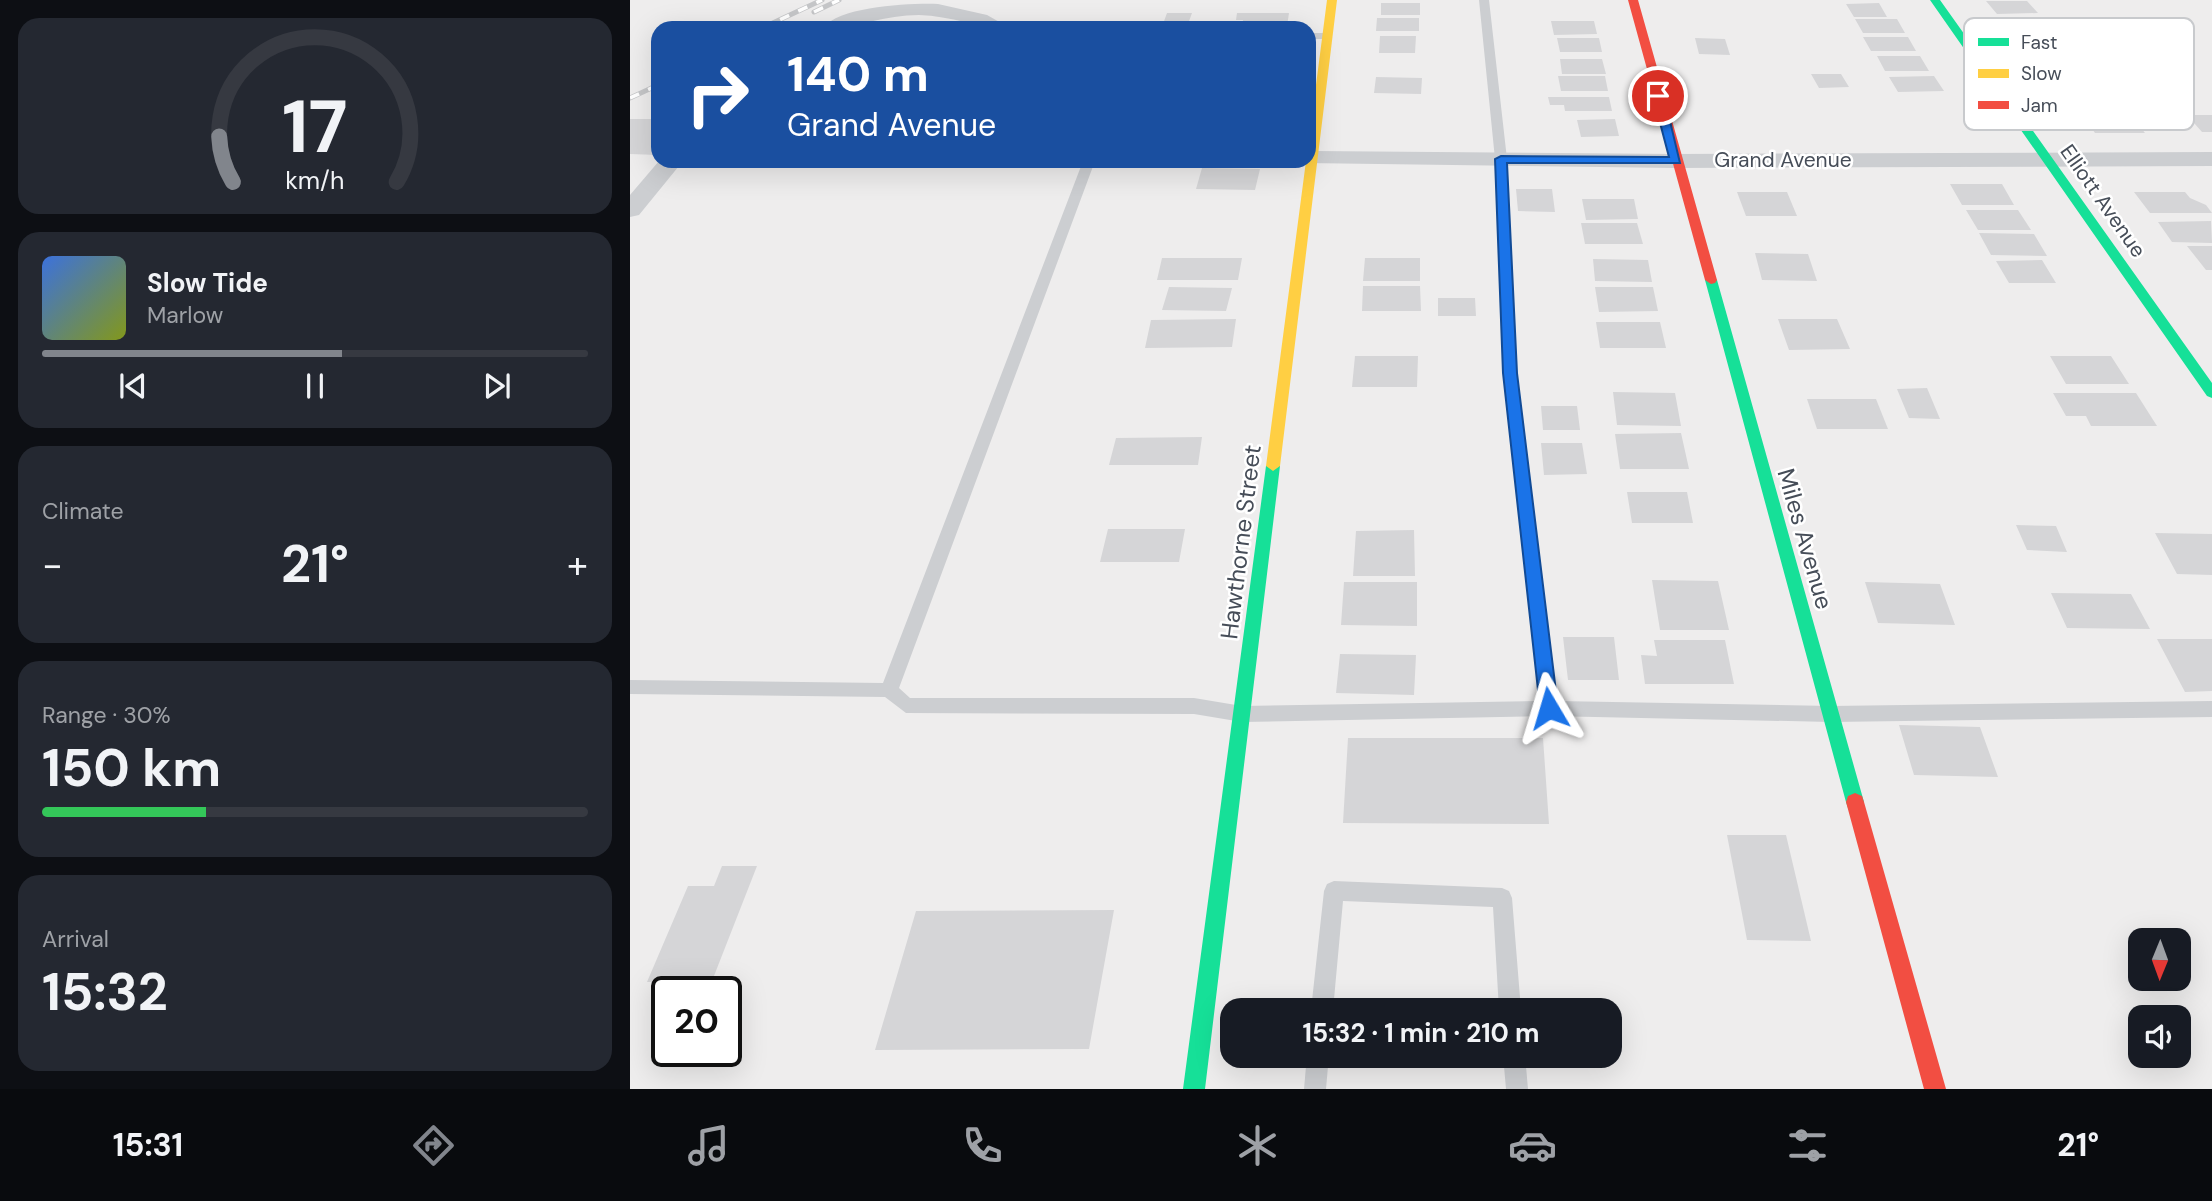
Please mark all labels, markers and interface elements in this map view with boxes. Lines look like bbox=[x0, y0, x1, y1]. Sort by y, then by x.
legend bbox=[1964, 18, 2194, 130]
text: Fast bbox=[2021, 30, 2057, 55]
text: 140 m bbox=[787, 42, 929, 106]
icon: right bbox=[672, 49, 763, 140]
text: Slow bbox=[2021, 61, 2062, 86]
pin bbox=[1628, 66, 1688, 126]
icon: arrive bbox=[1639, 77, 1677, 115]
text: 17 bbox=[282, 80, 348, 175]
text: Jam bbox=[2021, 93, 2058, 118]
text: Grand Avenue bbox=[787, 104, 996, 146]
street label: Elliott Avenue bbox=[2054, 139, 2152, 263]
street label: Grand Avenue bbox=[1714, 146, 1852, 174]
text: km/h bbox=[285, 164, 345, 197]
text: Slow Tide bbox=[147, 266, 268, 300]
text: Marlow bbox=[147, 300, 223, 330]
icon: previous bbox=[114, 367, 152, 405]
icon: pause bbox=[296, 367, 334, 405]
icon: next bbox=[478, 367, 516, 405]
street label: Hawthorne Street bbox=[1213, 443, 1268, 641]
street label: Miles Avenue bbox=[1771, 465, 1840, 613]
text: Climate bbox=[42, 496, 124, 526]
text: 21° bbox=[281, 530, 349, 598]
text: − bbox=[42, 540, 63, 590]
text: + bbox=[567, 540, 588, 590]
position arrow bbox=[1512, 671, 1586, 745]
text: Range · 30% bbox=[42, 700, 171, 730]
text: 150 km bbox=[42, 734, 221, 802]
text: Arrival bbox=[42, 924, 109, 954]
north arrow bbox=[2128, 928, 2191, 990]
map controls bbox=[2128, 928, 2191, 1068]
text: 15:32 bbox=[42, 958, 168, 1026]
speed limit sign: 20 bbox=[651, 976, 742, 1067]
button: sound bbox=[2128, 1005, 2191, 1068]
text: 15:32 · 1 min · 210 m bbox=[1302, 1016, 1540, 1050]
icon: directions bbox=[409, 1121, 458, 1170]
icon: music bbox=[684, 1121, 733, 1170]
icon: phone bbox=[958, 1121, 1007, 1170]
icon: climate bbox=[1233, 1121, 1282, 1170]
icon: car bbox=[1508, 1121, 1557, 1170]
icon: filters bbox=[1783, 1121, 1832, 1170]
text: 15:31 bbox=[113, 1124, 183, 1166]
text: 21° bbox=[2057, 1124, 2099, 1166]

